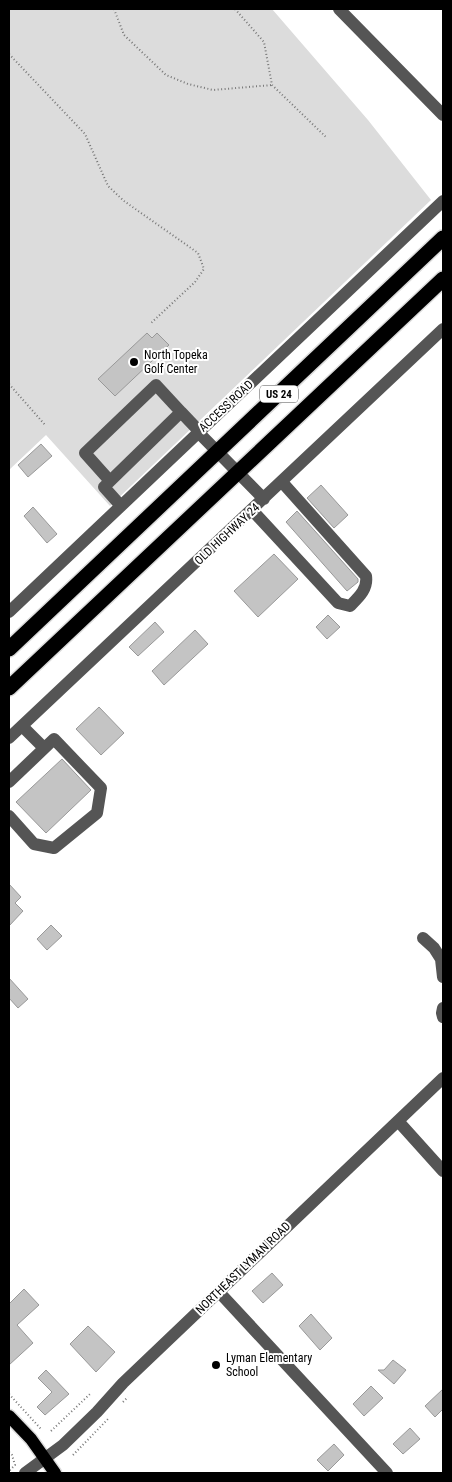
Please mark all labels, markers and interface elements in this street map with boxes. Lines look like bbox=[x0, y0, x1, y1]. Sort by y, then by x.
place label: North Topeka Golf Center bbox=[144, 348, 208, 376]
marker: North Topeka Golf Center bbox=[128, 356, 140, 368]
street label: ACCESS ROAD bbox=[196, 377, 256, 435]
road number: US 24 bbox=[260, 386, 298, 402]
street label: OLD HIGHWAY 24 bbox=[192, 500, 262, 568]
street label: NORTHEAST LYMAN ROAD bbox=[193, 1219, 293, 1317]
place label: Lyman Elementary School bbox=[226, 1351, 312, 1379]
marker: Lyman Elementary School bbox=[210, 1359, 222, 1371]

